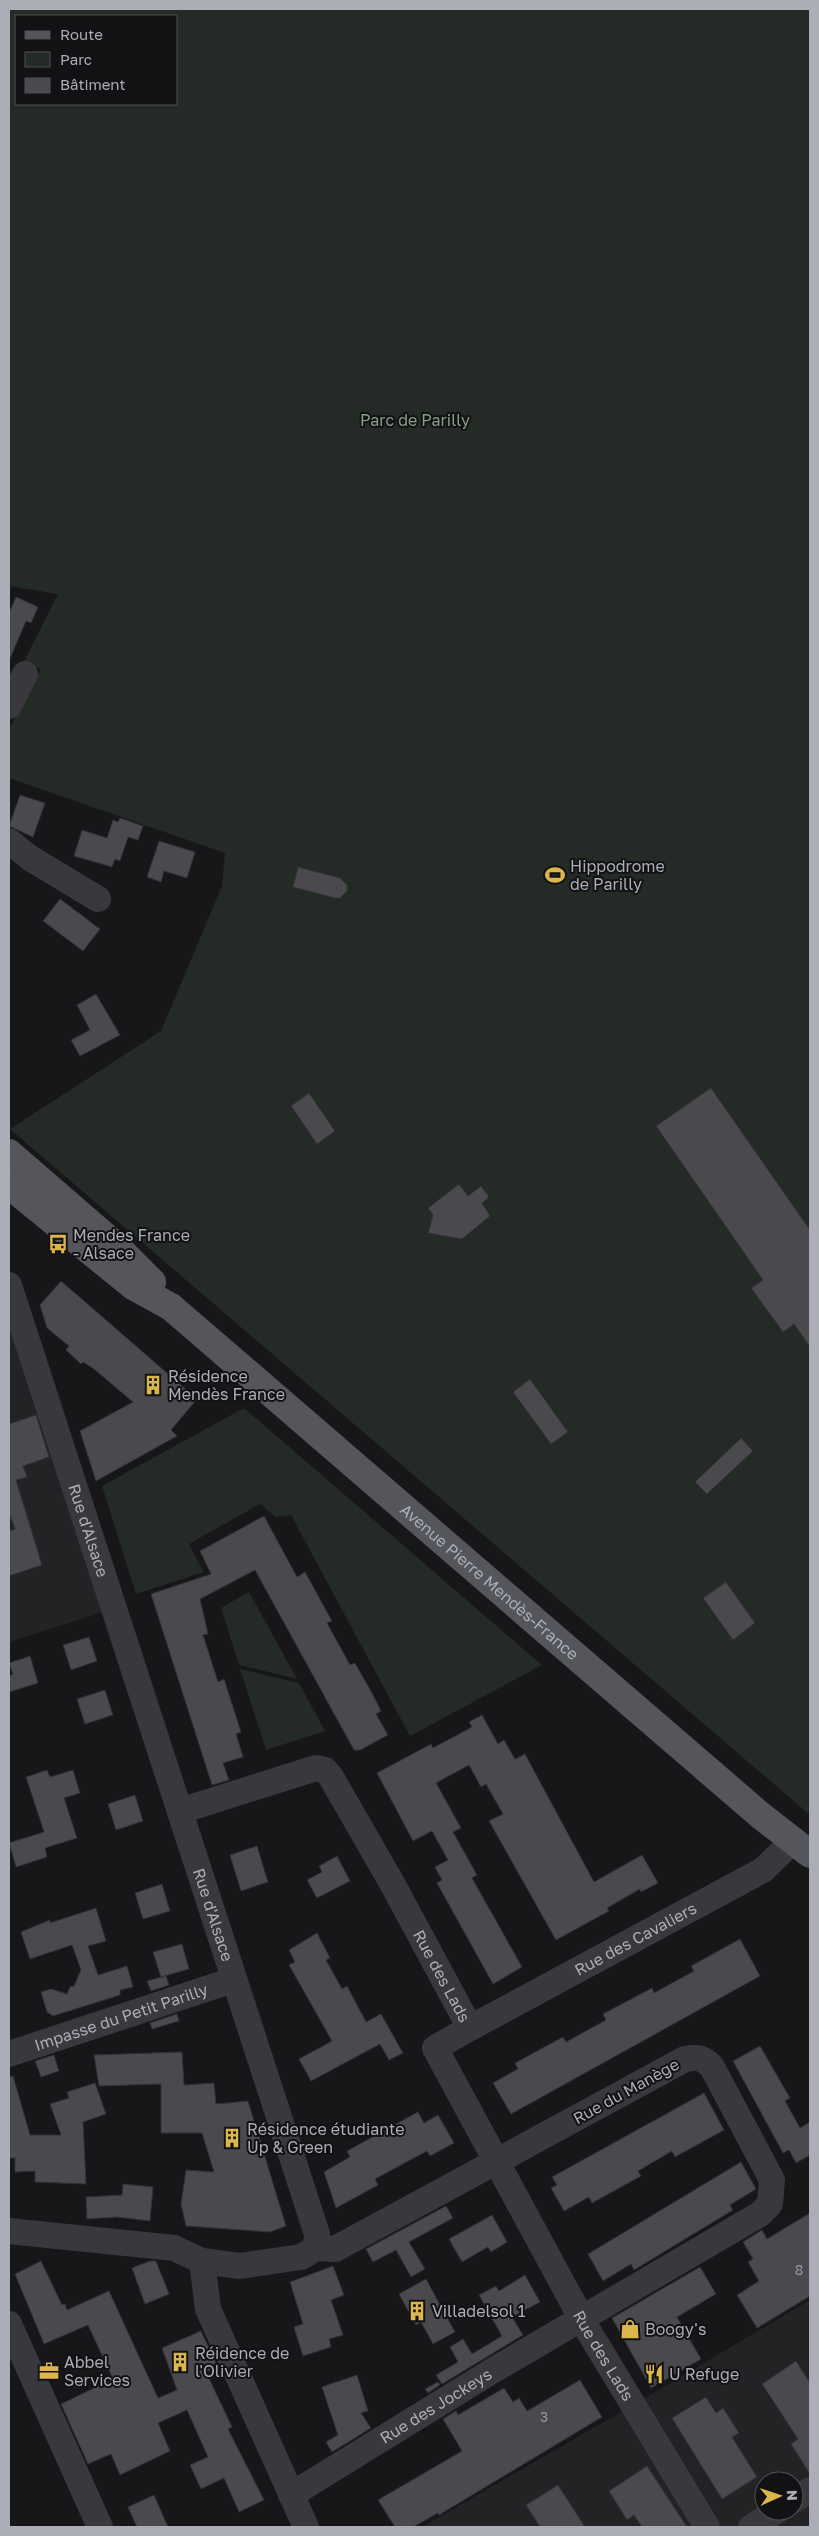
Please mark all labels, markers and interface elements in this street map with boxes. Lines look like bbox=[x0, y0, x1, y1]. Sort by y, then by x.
legend bbox=[15, 15, 178, 105]
text: Route bbox=[60, 25, 103, 43]
text: Parc bbox=[60, 50, 92, 68]
text: Bâtiment bbox=[60, 75, 125, 93]
park label: Parc de Parilly bbox=[360, 410, 470, 430]
place label: Hippodrome de Parilly bbox=[570, 856, 665, 894]
sports icon: Hippodrome de Parilly bbox=[544, 864, 566, 886]
place label: Mendes France - Alsace bbox=[73, 1225, 190, 1263]
bus stop icon: Mendes France - Alsace bbox=[47, 1233, 69, 1255]
place label: Résidence Mendès France bbox=[168, 1366, 285, 1404]
building icon: Résidence Mendès France bbox=[142, 1374, 164, 1396]
street label: Rue d'Alsace bbox=[64, 1481, 113, 1579]
street label: Avenue Pierre Mendès-France bbox=[396, 1499, 583, 1664]
street label: Rue d'Alsace bbox=[189, 1866, 238, 1964]
street label: Rue des Cavaliers bbox=[571, 1898, 700, 1980]
street label: Rue des Lads bbox=[409, 1926, 475, 2026]
street label: Impasse du Petit Parilly bbox=[32, 1979, 210, 2055]
street label: Rue du Manège bbox=[570, 2054, 682, 2128]
place label: Résidence étudiante Up & Green bbox=[247, 2119, 405, 2157]
building icon: Résidence étudiante Up & Green bbox=[221, 2127, 243, 2149]
house number: 8 bbox=[795, 2261, 803, 2278]
building icon: Villadelsol 1 bbox=[406, 2300, 428, 2322]
place label: Villadelsol 1 bbox=[432, 2301, 526, 2321]
street label: Rue des Lads bbox=[569, 2307, 638, 2404]
shop icon: Boogy's bbox=[619, 2318, 641, 2340]
place label: Boogy's bbox=[645, 2319, 706, 2339]
place label: Réidence de l'Olivier bbox=[195, 2343, 289, 2381]
building icon: Réidence de l'Olivier bbox=[169, 2351, 191, 2373]
place label: Abbel Services bbox=[64, 2352, 130, 2390]
office icon: Abbel Services bbox=[38, 2360, 60, 2382]
restaurant icon: U Refuge bbox=[643, 2363, 665, 2385]
street label: Rue des Jockeys bbox=[376, 2364, 495, 2448]
place label: U Refuge bbox=[669, 2364, 739, 2384]
house number: 3 bbox=[540, 2408, 548, 2425]
north arrow bbox=[754, 2471, 804, 2521]
text: N bbox=[784, 2490, 801, 2501]

